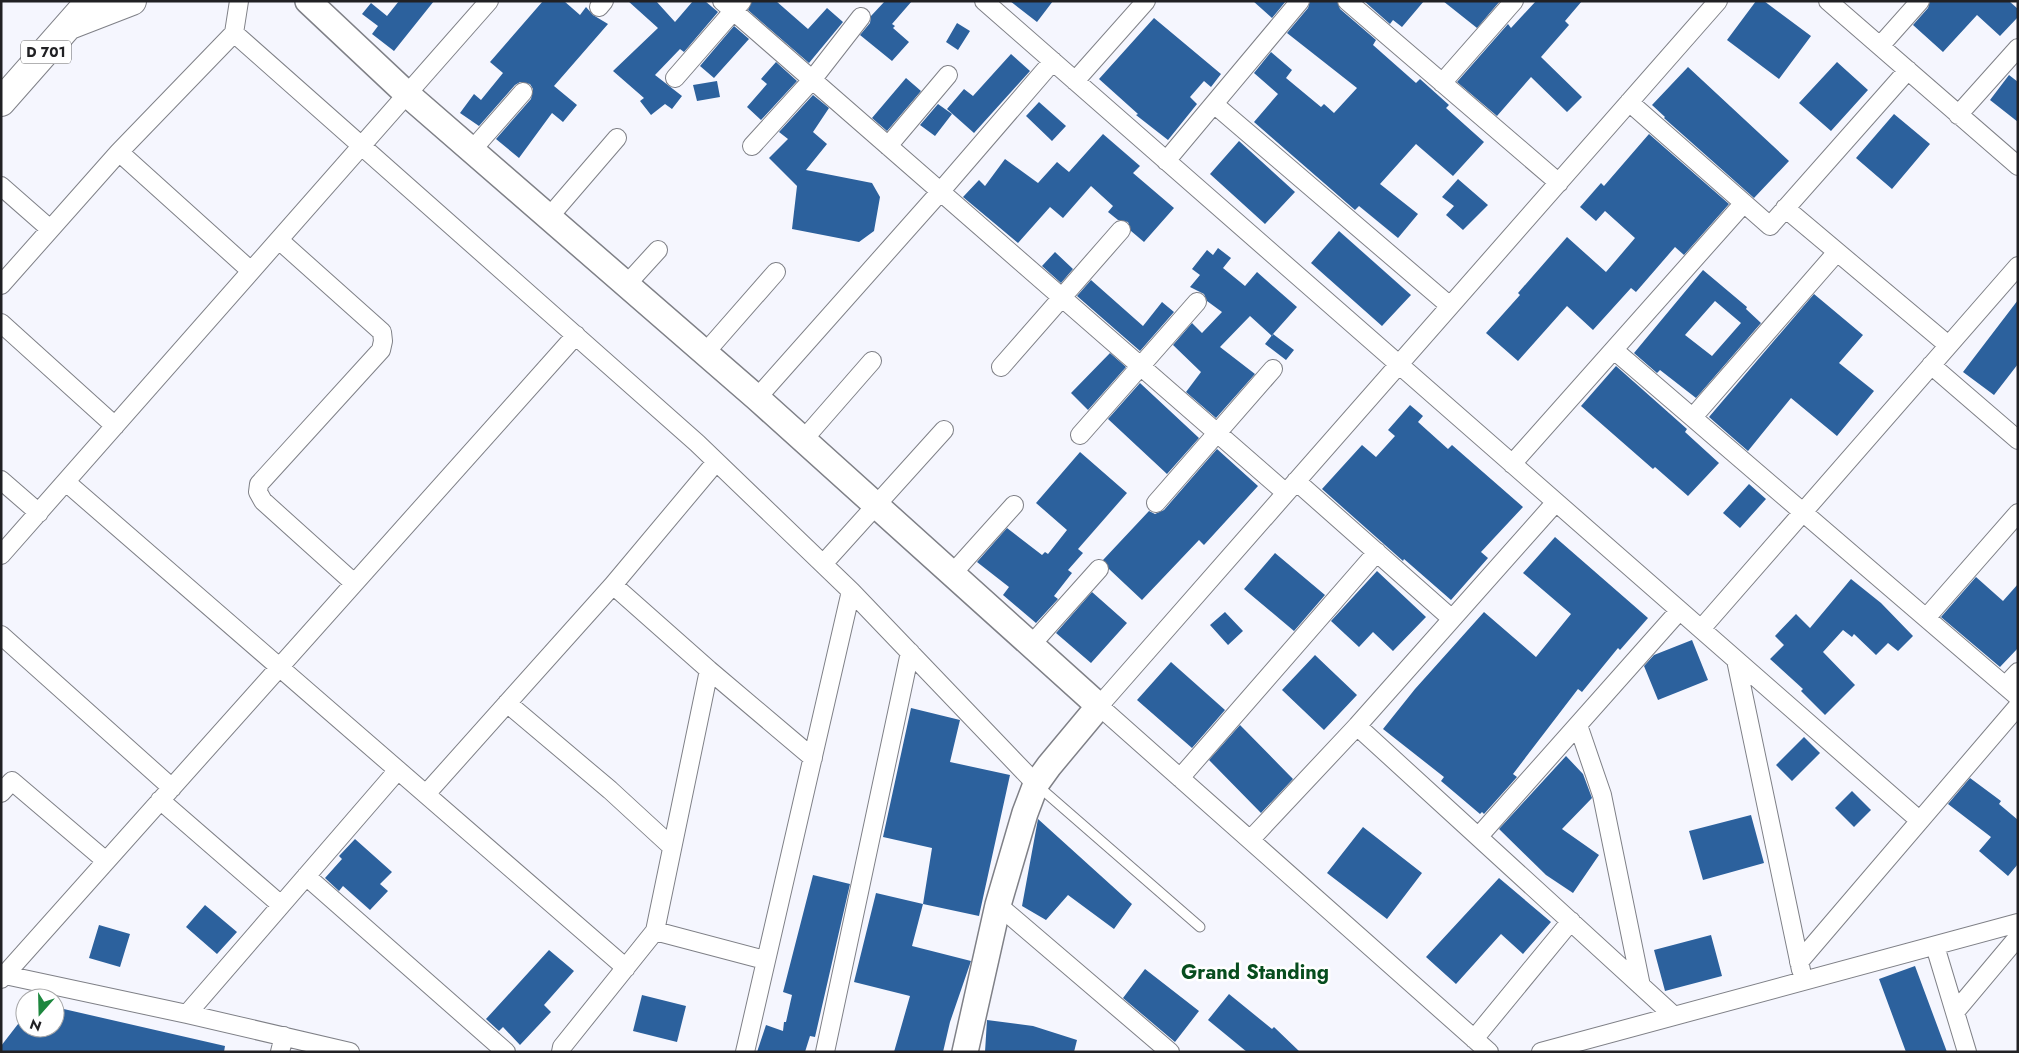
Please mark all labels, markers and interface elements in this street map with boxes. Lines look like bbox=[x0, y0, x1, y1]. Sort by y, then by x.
road number: D 701 bbox=[21, 41, 71, 64]
district label: Grand Standing bbox=[1181, 958, 1329, 987]
north arrow bbox=[15, 988, 65, 1038]
text: N bbox=[27, 1014, 44, 1037]

